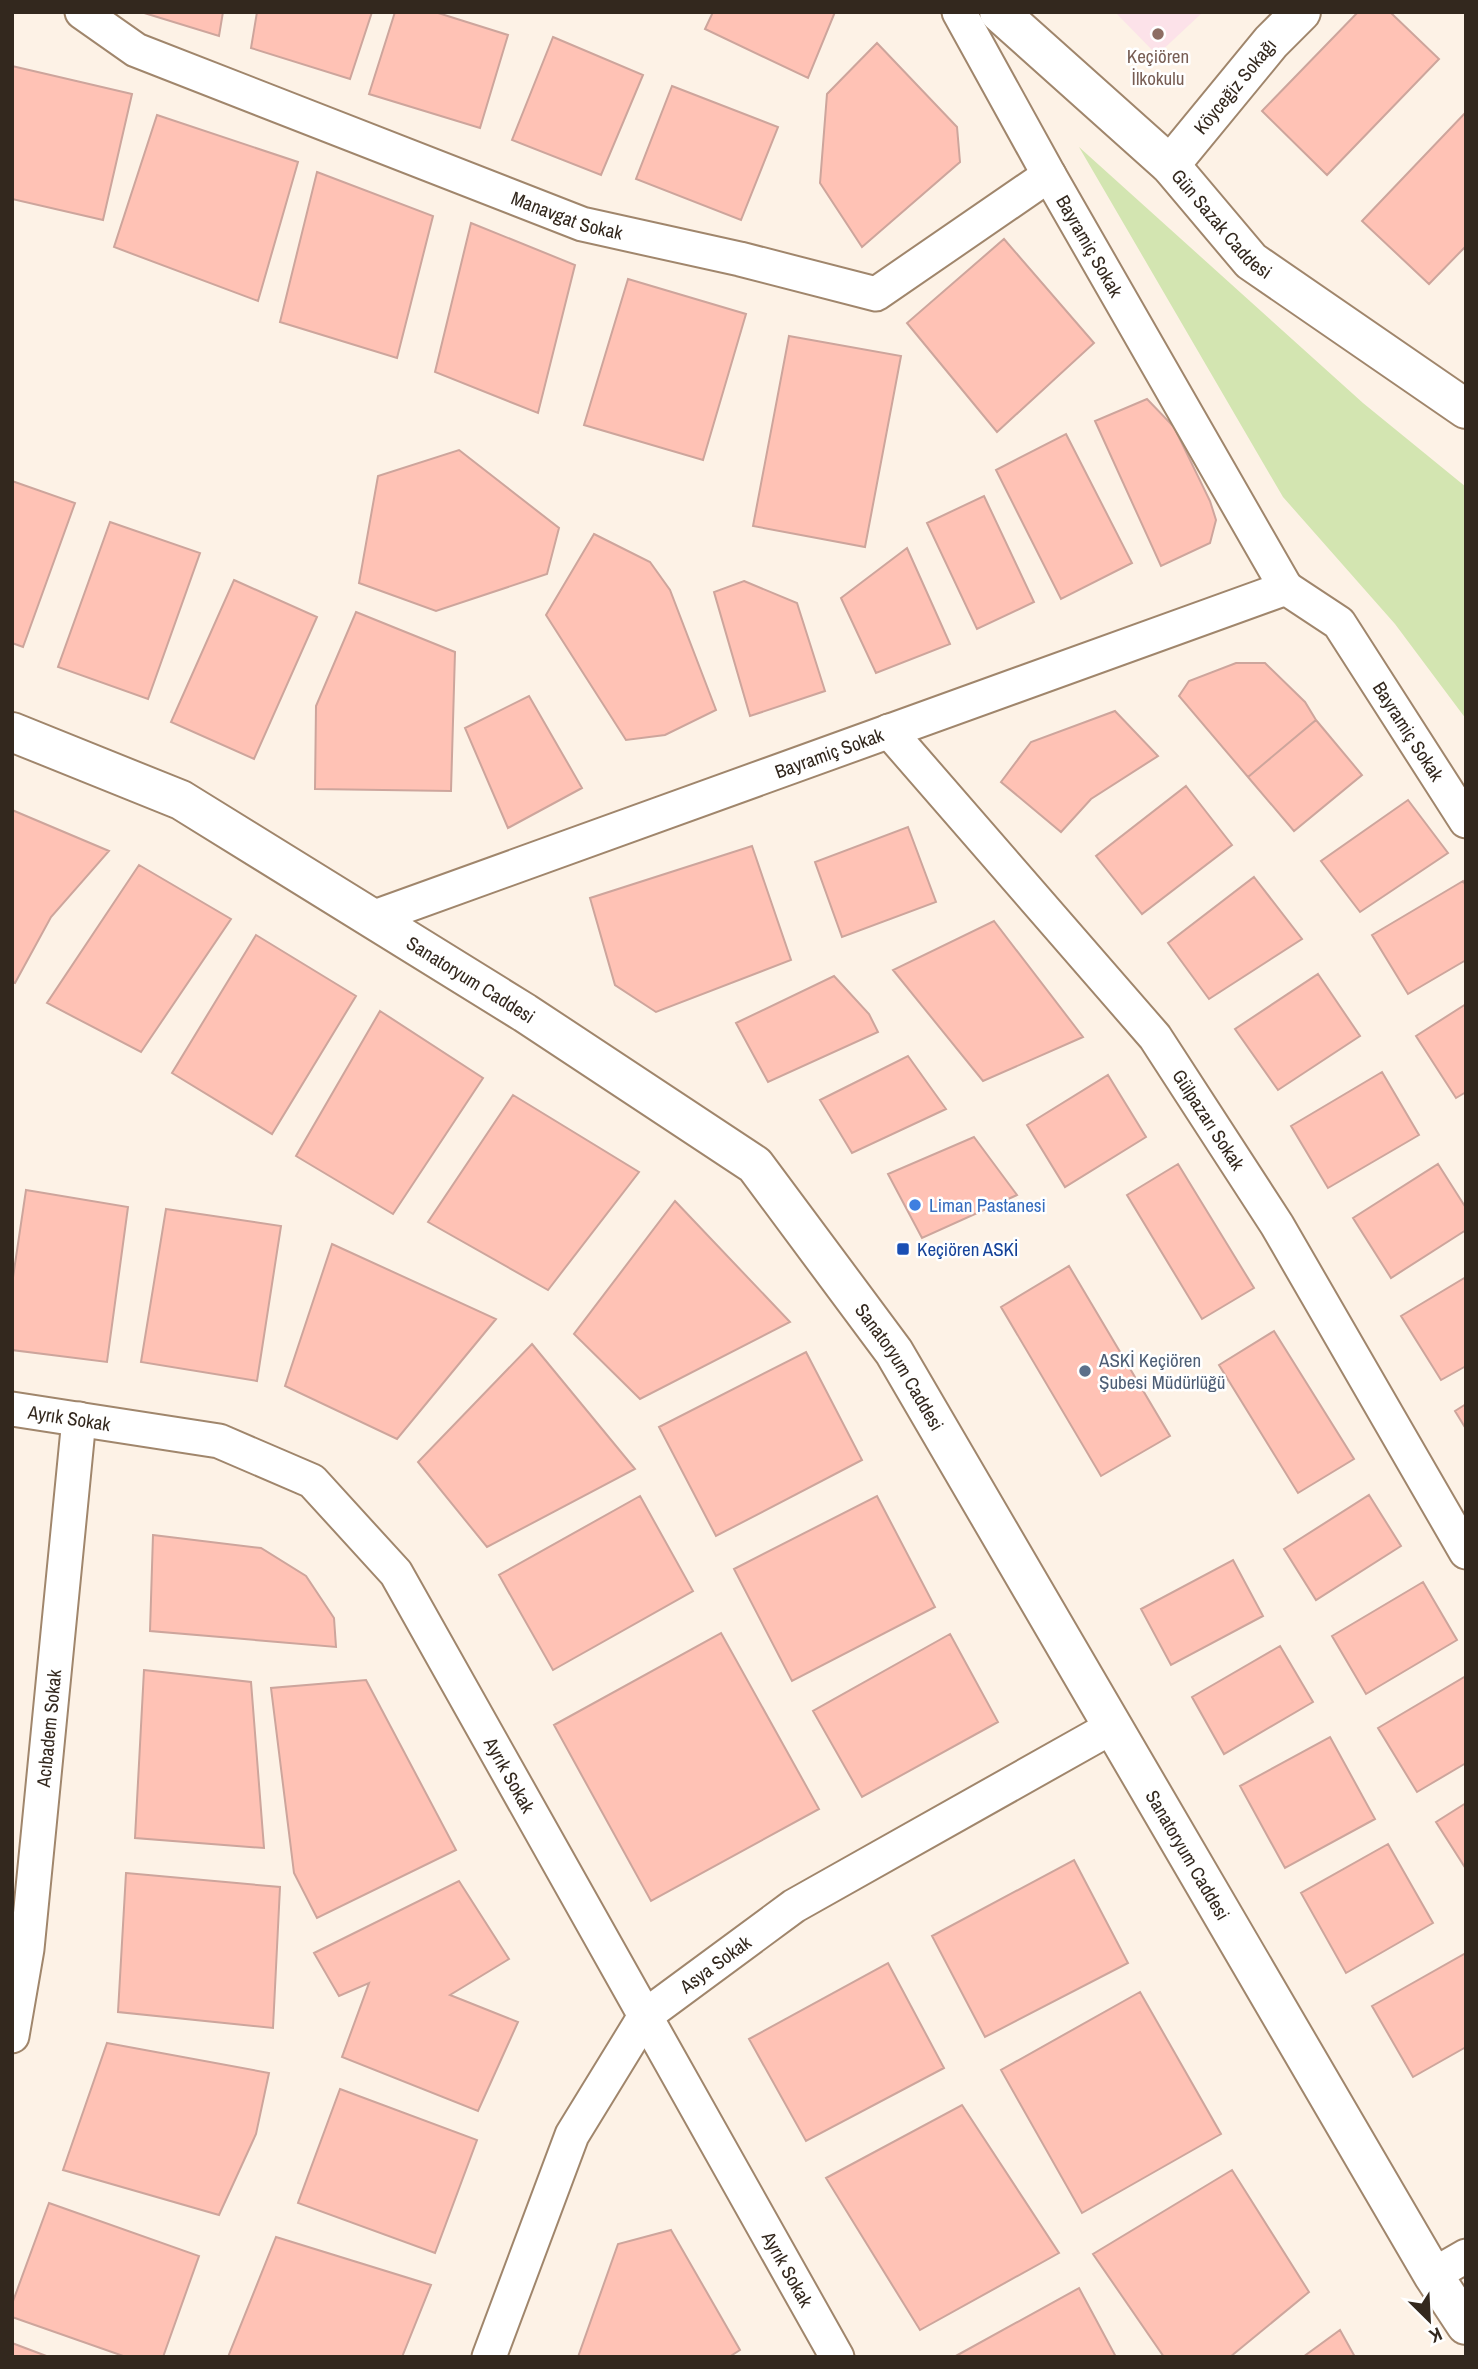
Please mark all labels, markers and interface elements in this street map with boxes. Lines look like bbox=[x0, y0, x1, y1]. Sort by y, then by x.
marker: Keçiören İlkokulu bbox=[1150, 26, 1166, 42]
street label: Köyceğiz Sokağı bbox=[1188, 33, 1282, 140]
place label: Keçiören İlkokulu bbox=[1127, 43, 1189, 91]
street label: Gün Sazak Caddesi bbox=[1166, 163, 1277, 285]
street label: Manavgat Sokak bbox=[508, 185, 625, 246]
street label: Bayramiç Sokak bbox=[1050, 190, 1129, 302]
street label: Bayramiç Sokak bbox=[1367, 677, 1450, 786]
street label: Bayramiç Sokak bbox=[771, 721, 887, 784]
street label: Sanatoryum Caddesi bbox=[402, 930, 540, 1029]
street label: Gülpazarı Sokak bbox=[1166, 1064, 1251, 1175]
place label: Liman Pastanesi bbox=[929, 1192, 1046, 1218]
marker: Liman Pastanesi bbox=[907, 1197, 923, 1213]
place label: Keçiören ASKİ bbox=[917, 1236, 1018, 1262]
marker: Keçiören ASKİ bbox=[895, 1241, 911, 1257]
street label: Sanatoryum Caddesi bbox=[849, 1298, 950, 1435]
place label: ASKİ Keçiören Şubesi Müdürlüğü bbox=[1098, 1347, 1225, 1395]
marker: ASKİ Keçiören Şubesi Müdürlüğü bbox=[1077, 1363, 1093, 1379]
street label: Ayrık Sokak bbox=[25, 1399, 112, 1437]
street label: Acıbadem Sokak bbox=[30, 1668, 67, 1789]
street label: Ayrık Sokak bbox=[477, 1732, 541, 1818]
street label: Sanatoryum Caddesi bbox=[1140, 1785, 1236, 1925]
street label: Asya Sokak bbox=[674, 1929, 756, 2000]
street label: Ayrık Sokak bbox=[755, 2226, 819, 2312]
north arrow bbox=[1394, 2285, 1464, 2355]
text: K bbox=[1425, 2321, 1446, 2350]

